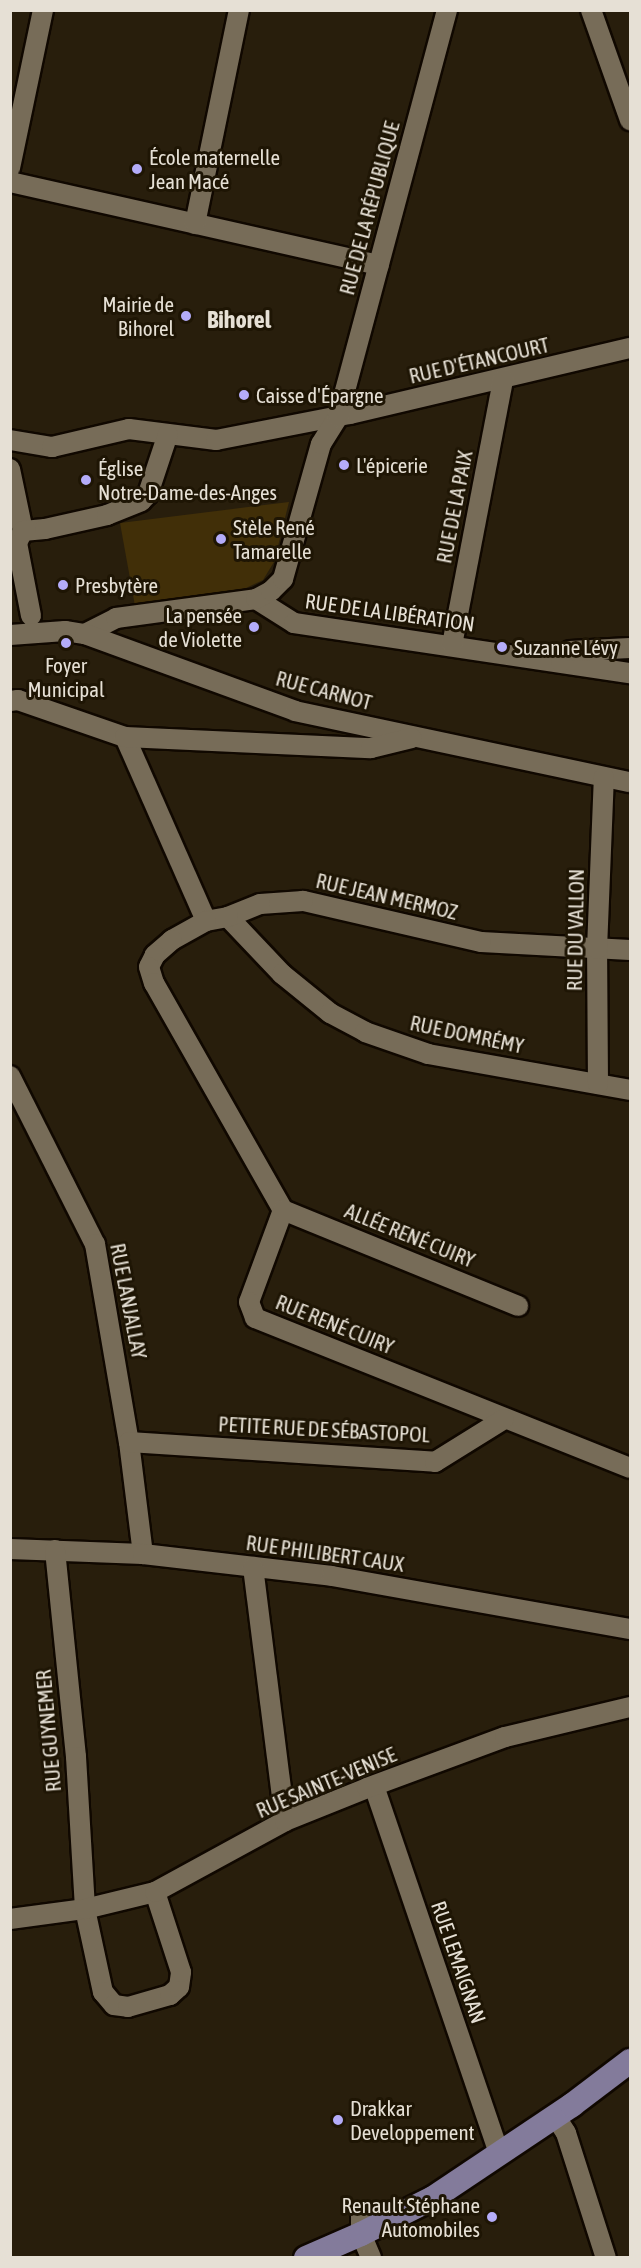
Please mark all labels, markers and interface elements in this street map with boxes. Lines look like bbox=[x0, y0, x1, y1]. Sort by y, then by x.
street label: RUE DE LA RÉPUBLIQUE bbox=[334, 118, 404, 298]
place label: École maternelle Jean Macé bbox=[149, 144, 280, 194]
marker: École maternelle Jean Macé bbox=[130, 162, 144, 176]
place label: Mairie de Bihorel bbox=[102, 291, 174, 341]
district label: Bihorel bbox=[207, 306, 271, 334]
marker: Mairie de Bihorel bbox=[179, 309, 193, 323]
street label: RUE D'ÉTANCOURT bbox=[406, 332, 552, 388]
place label: Caisse d'Épargne bbox=[256, 382, 384, 408]
marker: Caisse d'Épargne bbox=[237, 388, 251, 402]
street label: RUE DE LA PAIX bbox=[431, 449, 477, 565]
place label: L'épicerie bbox=[356, 452, 428, 478]
place label: Église Notre-Dame-des-Anges bbox=[98, 455, 277, 505]
marker: L'épicerie bbox=[337, 458, 351, 472]
marker: Église Notre-Dame-des-Anges bbox=[79, 473, 93, 487]
place label: Stèle René Tamarelle bbox=[233, 514, 315, 564]
marker: Stèle René Tamarelle bbox=[214, 532, 228, 546]
place label: Presbytère bbox=[75, 572, 158, 598]
marker: Presbytère bbox=[56, 578, 70, 592]
street label: RUE DE LA LIBÉRATION bbox=[304, 588, 476, 636]
place label: La pensée de Violette bbox=[158, 602, 242, 652]
marker: La pensée de Violette bbox=[247, 620, 261, 634]
place label: Suzanne Lévy bbox=[514, 634, 618, 660]
marker: Foyer Municipal bbox=[59, 636, 73, 650]
marker: Suzanne Lévy bbox=[495, 640, 509, 654]
place label: Foyer Municipal bbox=[27, 652, 105, 702]
street label: RUE CARNOT bbox=[273, 665, 375, 715]
street label: RUE JEAN MERMOZ bbox=[314, 867, 460, 925]
street label: RUE DU VALLON bbox=[561, 869, 589, 991]
street label: RUE DOMRÉMY bbox=[408, 1010, 526, 1058]
street label: ALLÉE RENÉ CUIRY bbox=[341, 1198, 479, 1272]
street label: RUE LANJALLAY bbox=[105, 1241, 153, 1361]
street label: RUE RENÉ CUIRY bbox=[272, 1289, 398, 1359]
street label: PETITE RUE DE SÉBASTOPOL bbox=[218, 1411, 430, 1447]
street label: RUE PHILIBERT CAUX bbox=[244, 1529, 406, 1577]
street label: RUE GUYNEMER bbox=[30, 1669, 66, 1793]
street label: RUE SAINTE-VENISE bbox=[252, 1741, 400, 1823]
street label: RUE LEMAIGNAN bbox=[426, 1898, 492, 2026]
place label: Drakkar Developpement bbox=[350, 2095, 475, 2145]
marker: Drakkar Developpement bbox=[331, 2113, 345, 2127]
place label: Renault Stéphane Automobiles bbox=[342, 2192, 480, 2242]
marker: Renault Stéphane Automobiles bbox=[485, 2210, 499, 2224]

